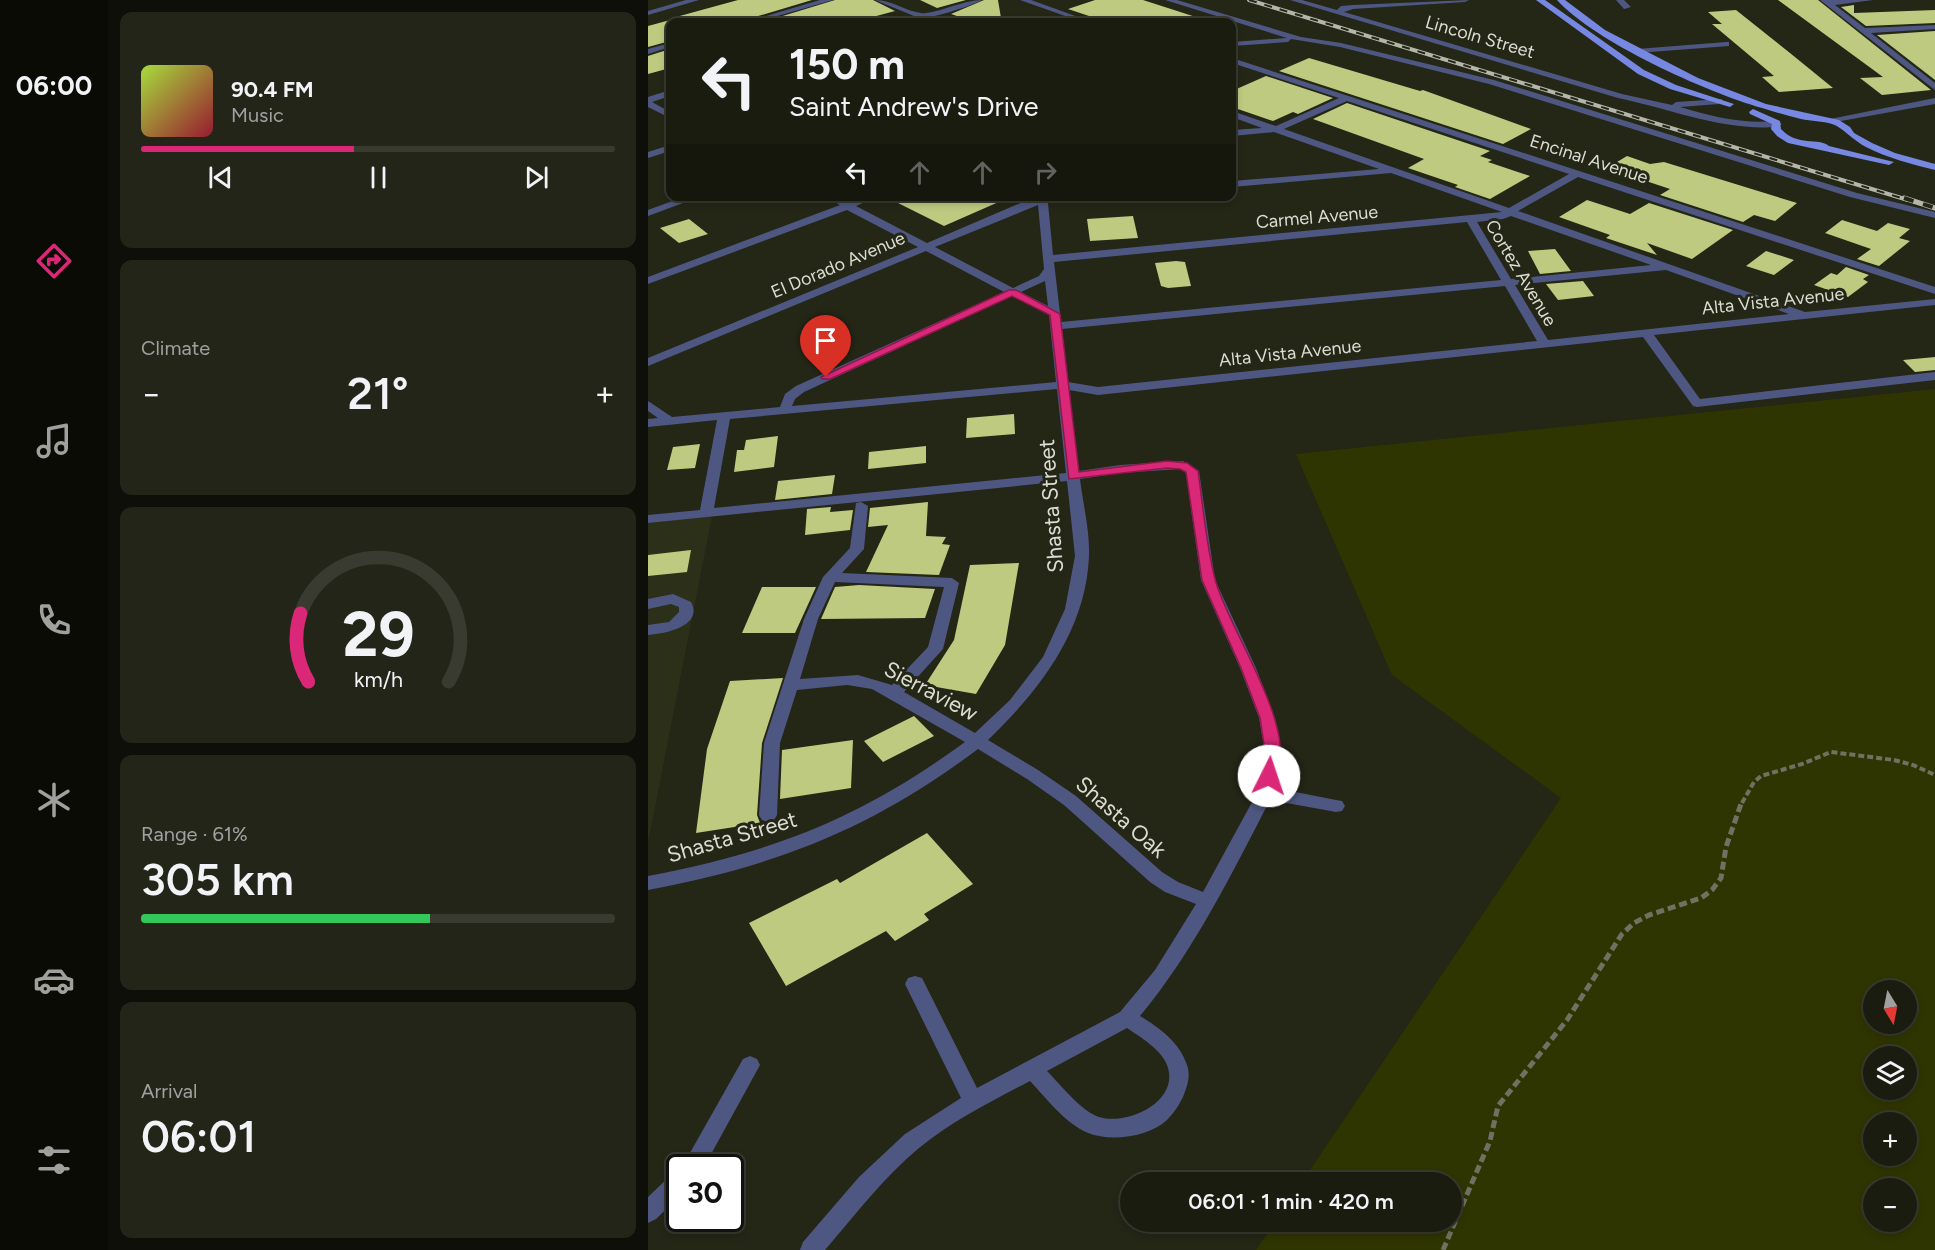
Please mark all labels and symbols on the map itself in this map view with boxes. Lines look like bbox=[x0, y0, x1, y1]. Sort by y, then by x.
street label: Lincoln Street bbox=[1423, 11, 1537, 63]
street label: Encinal Avenue bbox=[1527, 130, 1651, 189]
street label: Carmel Avenue bbox=[1255, 201, 1379, 233]
street label: Cortez Avenue bbox=[1481, 216, 1561, 330]
street label: El Dorado Avenue bbox=[768, 227, 908, 303]
street label: Alta Vista Avenue bbox=[1701, 283, 1845, 319]
pin bbox=[800, 315, 851, 377]
street label: Alta Vista Avenue bbox=[1218, 335, 1362, 371]
street label: Shasta Street bbox=[1033, 438, 1069, 574]
street label: Sierraview bbox=[880, 655, 983, 727]
position arrow bbox=[1237, 744, 1301, 808]
street label: Shasta Oak bbox=[1070, 770, 1172, 864]
street label: Shasta Street bbox=[664, 806, 800, 868]
north arrow bbox=[1863, 980, 1917, 1034]
speed limit sign: 30 bbox=[666, 1154, 744, 1232]

